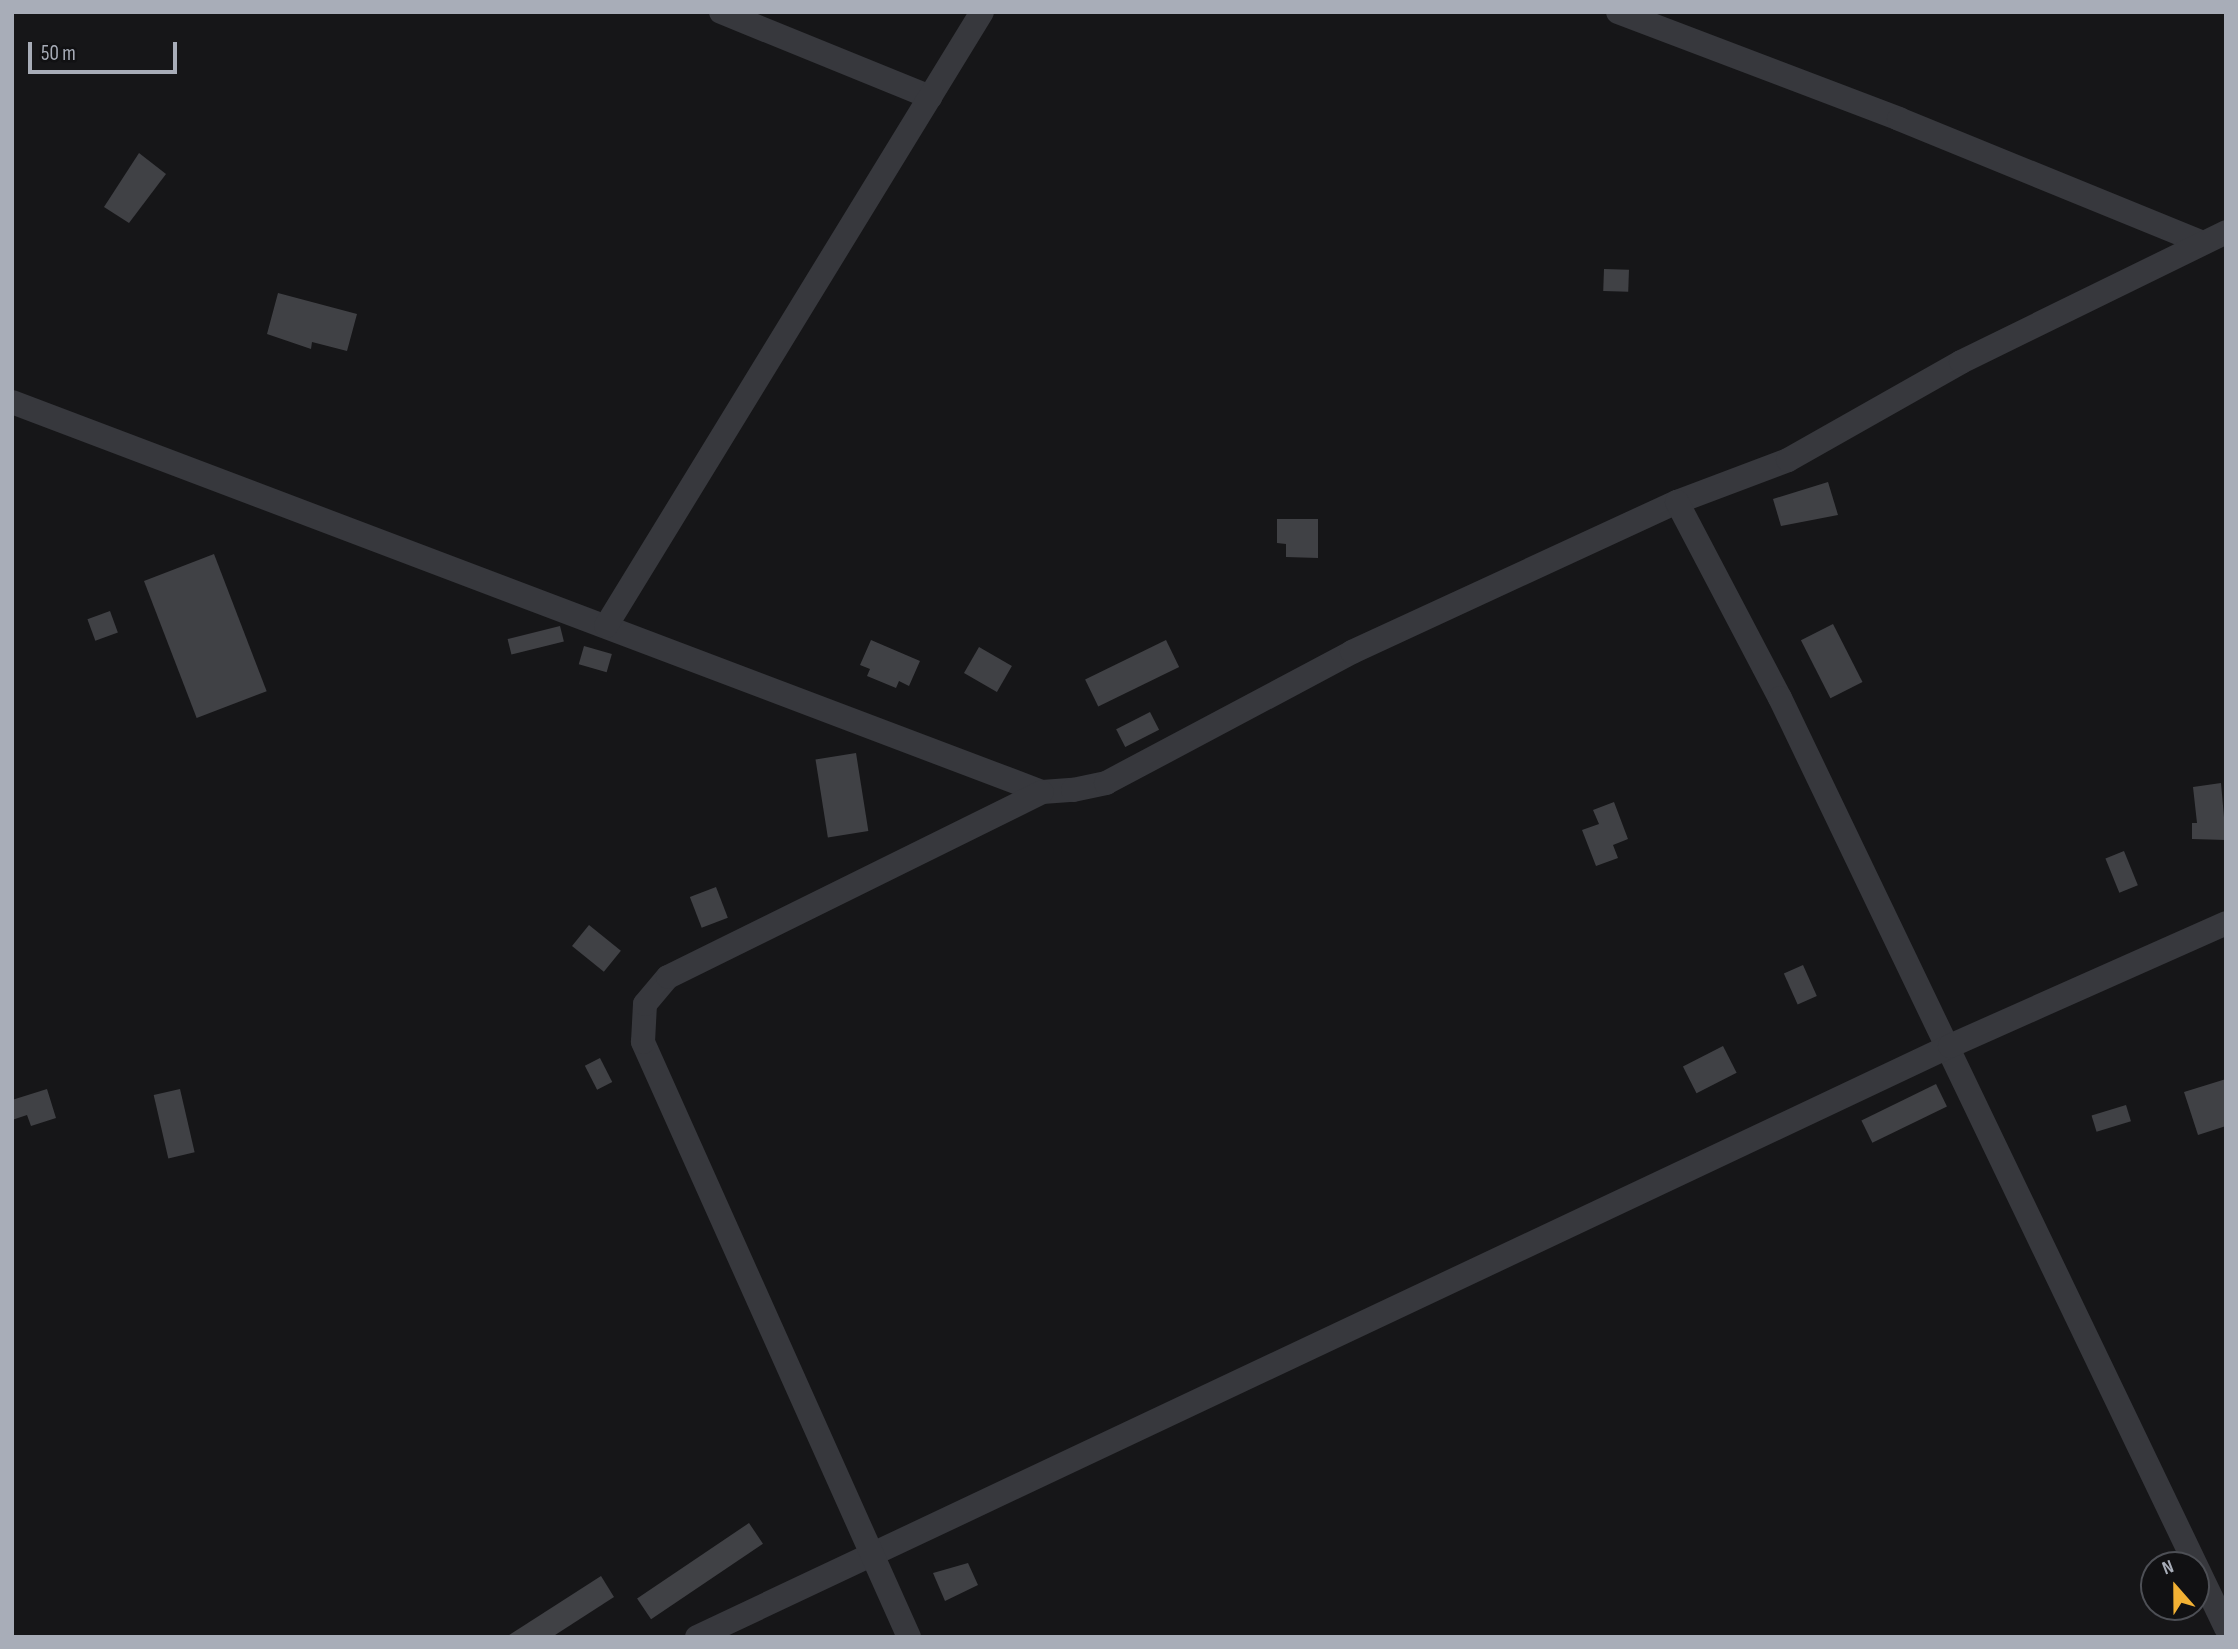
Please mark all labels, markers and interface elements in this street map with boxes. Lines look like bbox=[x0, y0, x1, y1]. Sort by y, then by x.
scale bar bbox=[32, 28, 180, 72]
text: 50 m bbox=[41, 41, 76, 66]
north arrow bbox=[2140, 1551, 2210, 1621]
text: N bbox=[2159, 1555, 2177, 1580]

